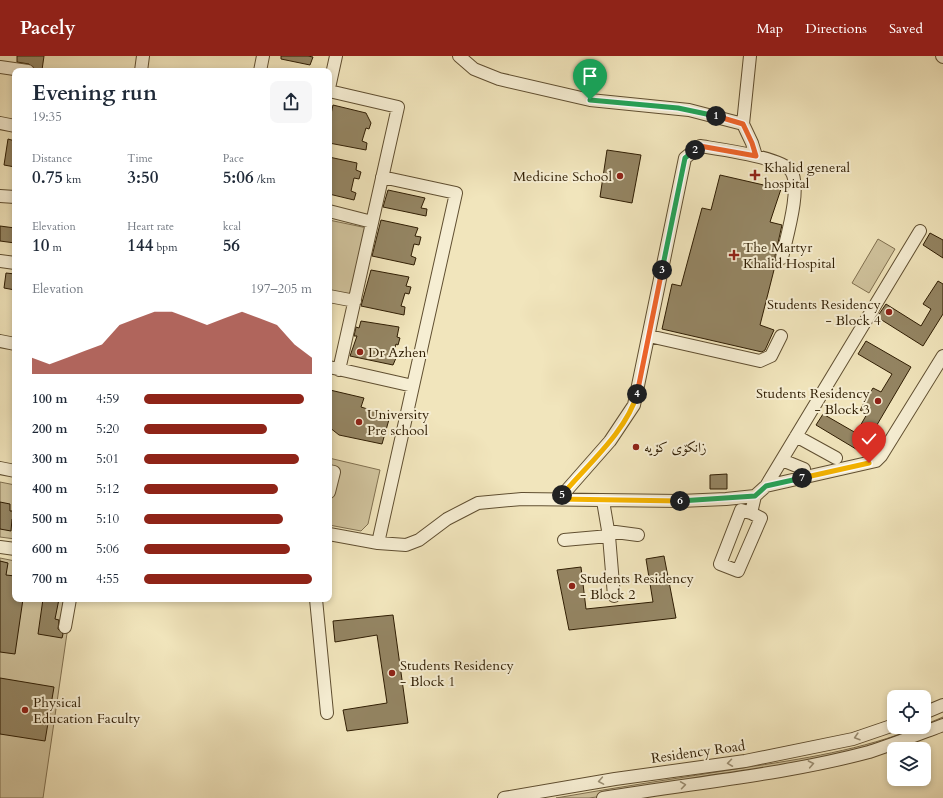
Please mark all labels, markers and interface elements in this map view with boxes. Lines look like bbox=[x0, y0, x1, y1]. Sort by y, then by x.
text: Pacely bbox=[20, 15, 75, 41]
text: Map bbox=[757, 19, 783, 38]
text: Directions bbox=[805, 19, 867, 38]
text: Saved bbox=[889, 19, 923, 38]
pin bbox=[573, 59, 607, 100]
icon: arrive bbox=[579, 65, 601, 87]
text: Evening run bbox=[32, 78, 157, 108]
button: share bbox=[270, 81, 312, 123]
pin: 1 bbox=[706, 106, 726, 126]
text: 19:35 bbox=[32, 108, 62, 126]
text: 1 bbox=[713, 108, 719, 123]
pin: 2 bbox=[685, 140, 705, 160]
text: 2 bbox=[692, 142, 698, 157]
text: Distance bbox=[32, 151, 72, 166]
text: Time bbox=[127, 151, 153, 166]
text: Pace bbox=[223, 151, 244, 166]
place label: Khalid general hospital bbox=[764, 158, 851, 193]
text: 0.75 bbox=[32, 166, 63, 189]
text: 3:50 bbox=[127, 166, 158, 189]
text: 5:06 bbox=[223, 166, 254, 189]
place label: Medicine School bbox=[513, 167, 612, 186]
marker: Khalid general hospital bbox=[749, 169, 761, 181]
marker: Medicine School bbox=[615, 171, 625, 181]
text: km bbox=[63, 172, 81, 187]
text: /km bbox=[254, 172, 275, 187]
text: Elevation bbox=[32, 219, 76, 234]
text: Heart rate bbox=[127, 219, 174, 234]
text: kcal bbox=[223, 219, 241, 234]
text: 10 bbox=[32, 234, 49, 257]
text: 144 bbox=[127, 234, 153, 257]
text: 56 bbox=[223, 234, 240, 257]
place label: The Martyr Khalid Hospital bbox=[743, 238, 836, 273]
text: m bbox=[49, 240, 62, 255]
text: bpm bbox=[153, 240, 177, 255]
marker: The Martyr Khalid Hospital bbox=[728, 249, 740, 261]
pin: 3 bbox=[652, 260, 672, 280]
text: 3 bbox=[659, 262, 665, 277]
text: Elevation bbox=[32, 280, 84, 298]
text: 197–205 m bbox=[250, 280, 312, 298]
place label: Students Residency - Block 4 bbox=[767, 295, 882, 330]
marker: Students Residency - Block 4 bbox=[884, 307, 894, 317]
place label: Dr Azhen bbox=[368, 343, 426, 362]
marker: Dr Azhen bbox=[355, 347, 365, 357]
pin: 4 bbox=[627, 384, 647, 404]
place label: Students Residency - Block 3 bbox=[756, 384, 871, 419]
text: 4 bbox=[634, 386, 640, 401]
text: 100 m bbox=[32, 390, 67, 408]
text: 4:59 bbox=[96, 390, 119, 408]
marker: Students Residency - Block 3 bbox=[873, 396, 883, 406]
place label: University Pre school bbox=[367, 405, 430, 440]
marker: University Pre school bbox=[354, 417, 364, 427]
text: 200 m bbox=[32, 420, 67, 438]
text: 5:20 bbox=[96, 420, 119, 438]
pin bbox=[852, 422, 886, 463]
icon: check bbox=[858, 428, 880, 450]
place label: زانکۆی کۆیە bbox=[644, 438, 707, 457]
marker: زانکۆی کۆیە bbox=[631, 442, 641, 452]
text: 300 m bbox=[32, 450, 67, 468]
text: 5:01 bbox=[96, 450, 119, 468]
pin: 7 bbox=[792, 468, 812, 488]
text: 7 bbox=[799, 470, 805, 485]
text: 400 m bbox=[32, 480, 67, 498]
text: 5:12 bbox=[96, 480, 119, 498]
pin: 5 bbox=[552, 485, 572, 505]
text: 5 bbox=[559, 487, 565, 502]
pin: 6 bbox=[670, 491, 690, 511]
text: 6 bbox=[677, 493, 683, 508]
text: 500 m bbox=[32, 510, 67, 528]
text: 5:10 bbox=[96, 510, 119, 528]
text: 600 m bbox=[32, 540, 67, 558]
text: 5:06 bbox=[96, 540, 119, 558]
place label: Students Residency - Block 2 bbox=[580, 569, 695, 604]
text: 700 m bbox=[32, 570, 67, 588]
text: 4:55 bbox=[96, 570, 119, 588]
marker: Students Residency - Block 2 bbox=[567, 581, 577, 591]
place label: Students Residency - Block 1 bbox=[400, 656, 515, 691]
marker: Students Residency - Block 1 bbox=[387, 668, 397, 678]
map controls bbox=[887, 690, 931, 786]
button: locate bbox=[887, 690, 931, 734]
place label: Physical Education Faculty bbox=[33, 693, 141, 728]
marker: Physical Education Faculty bbox=[20, 705, 30, 715]
one-way arrow bbox=[854, 732, 861, 741]
street label: Residency Road bbox=[650, 736, 747, 768]
button: layers bbox=[887, 742, 931, 786]
one-way arrow bbox=[727, 758, 733, 767]
one-way arrow bbox=[808, 760, 815, 768]
one-way arrow bbox=[598, 776, 604, 785]
one-way arrow bbox=[680, 781, 686, 790]

